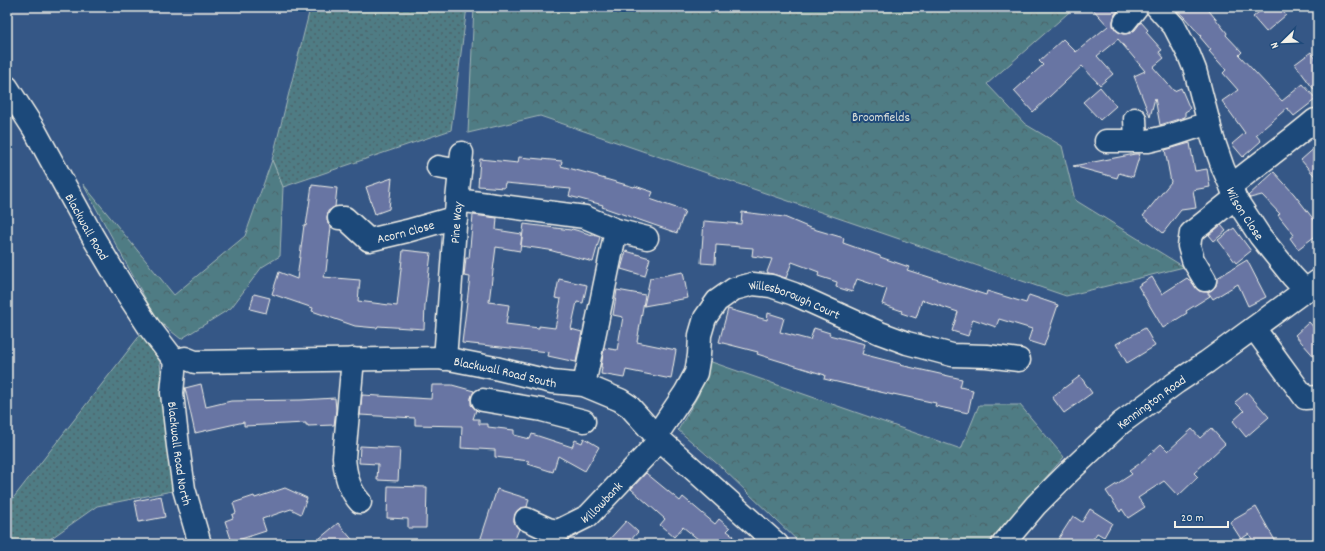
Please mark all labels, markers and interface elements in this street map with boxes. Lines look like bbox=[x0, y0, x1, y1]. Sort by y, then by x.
north arrow bbox=[1263, 22, 1303, 62]
text: N bbox=[1267, 39, 1284, 51]
park label: Broomfields bbox=[852, 109, 910, 128]
street label: Wilson Close bbox=[1220, 185, 1268, 245]
street label: Blackwall Road bbox=[59, 191, 112, 265]
street label: Pine Way bbox=[447, 200, 469, 244]
street label: Acorn Close bbox=[375, 217, 437, 250]
street label: Willesborough Court bbox=[747, 276, 843, 326]
street label: Blackwall Road South bbox=[452, 353, 557, 394]
street label: Kennington Road bbox=[1113, 372, 1191, 435]
street label: Blackwall Road North bbox=[161, 401, 195, 508]
street label: Willowbank bbox=[578, 478, 628, 530]
scale bar bbox=[1175, 503, 1228, 529]
text: 20 m bbox=[1181, 510, 1204, 527]

